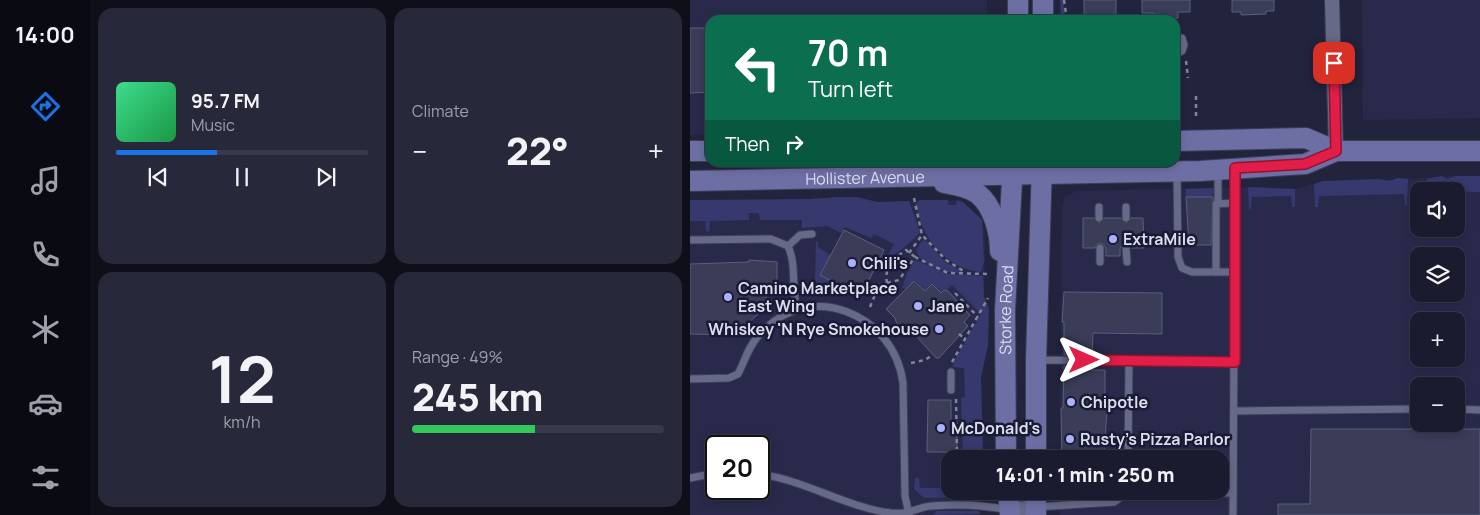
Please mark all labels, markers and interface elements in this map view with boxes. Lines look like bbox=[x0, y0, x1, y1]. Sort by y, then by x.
text: 14:00 bbox=[15, 20, 75, 50]
text: 70 m bbox=[808, 29, 888, 77]
icon: left bbox=[725, 35, 790, 100]
pin bbox=[1313, 42, 1355, 84]
icon: arrive bbox=[1320, 49, 1348, 77]
text: Turn left bbox=[808, 74, 893, 104]
text: 95.7 FM bbox=[191, 88, 260, 114]
icon: directions bbox=[28, 89, 63, 124]
text: Climate bbox=[412, 100, 469, 122]
text: Music bbox=[191, 114, 235, 136]
text: 22° bbox=[506, 124, 569, 176]
icon: right bbox=[780, 130, 808, 158]
text: Then bbox=[725, 131, 770, 157]
text: − bbox=[412, 132, 427, 170]
text: + bbox=[648, 132, 664, 170]
icon: music bbox=[28, 163, 63, 198]
icon: previous bbox=[144, 163, 172, 191]
icon: pause bbox=[228, 163, 256, 191]
icon: next bbox=[312, 163, 340, 191]
street label: Hollister Avenue bbox=[805, 165, 925, 190]
map controls bbox=[1410, 182, 1465, 432]
button: sound bbox=[1410, 182, 1465, 237]
place label: ExtraMile bbox=[1123, 228, 1196, 250]
marker: ExtraMile bbox=[1107, 233, 1119, 245]
icon: phone bbox=[28, 237, 63, 272]
button: layers bbox=[1410, 247, 1465, 302]
place label: Chili's bbox=[862, 252, 908, 274]
marker: Chili's bbox=[846, 257, 858, 269]
street label: Storke Road bbox=[994, 265, 1018, 355]
place label: Camino Marketplace East Wing bbox=[738, 277, 898, 317]
marker: Camino Marketplace East Wing bbox=[722, 291, 734, 303]
place label: Jane bbox=[928, 295, 965, 317]
marker: Jane bbox=[912, 300, 924, 312]
icon: climate bbox=[28, 312, 63, 347]
button: + bbox=[1410, 312, 1465, 367]
place label: Whiskey 'N Rye Smokehouse bbox=[708, 318, 929, 340]
marker: Whiskey 'N Rye Smokehouse bbox=[933, 323, 945, 335]
position arrow bbox=[1057, 333, 1109, 385]
text: 12 bbox=[208, 334, 276, 423]
text: Range · 49% bbox=[412, 346, 503, 368]
text: 245 km bbox=[412, 370, 543, 422]
button: − bbox=[1410, 377, 1465, 432]
icon: car bbox=[28, 386, 63, 421]
place label: Chipotle bbox=[1081, 391, 1148, 413]
marker: Chipotle bbox=[1065, 396, 1077, 408]
text: km/h bbox=[223, 411, 261, 433]
place label: McDonald's bbox=[951, 417, 1040, 439]
marker: McDonald's bbox=[935, 422, 947, 434]
place label: Rusty's Pizza Parlor bbox=[1080, 428, 1230, 450]
marker: Rusty's Pizza Parlor bbox=[1064, 433, 1076, 445]
speed limit sign: 20 bbox=[705, 435, 770, 500]
icon: filters bbox=[28, 460, 63, 495]
text: 14:01 · 1 min · 250 m bbox=[996, 462, 1174, 488]

